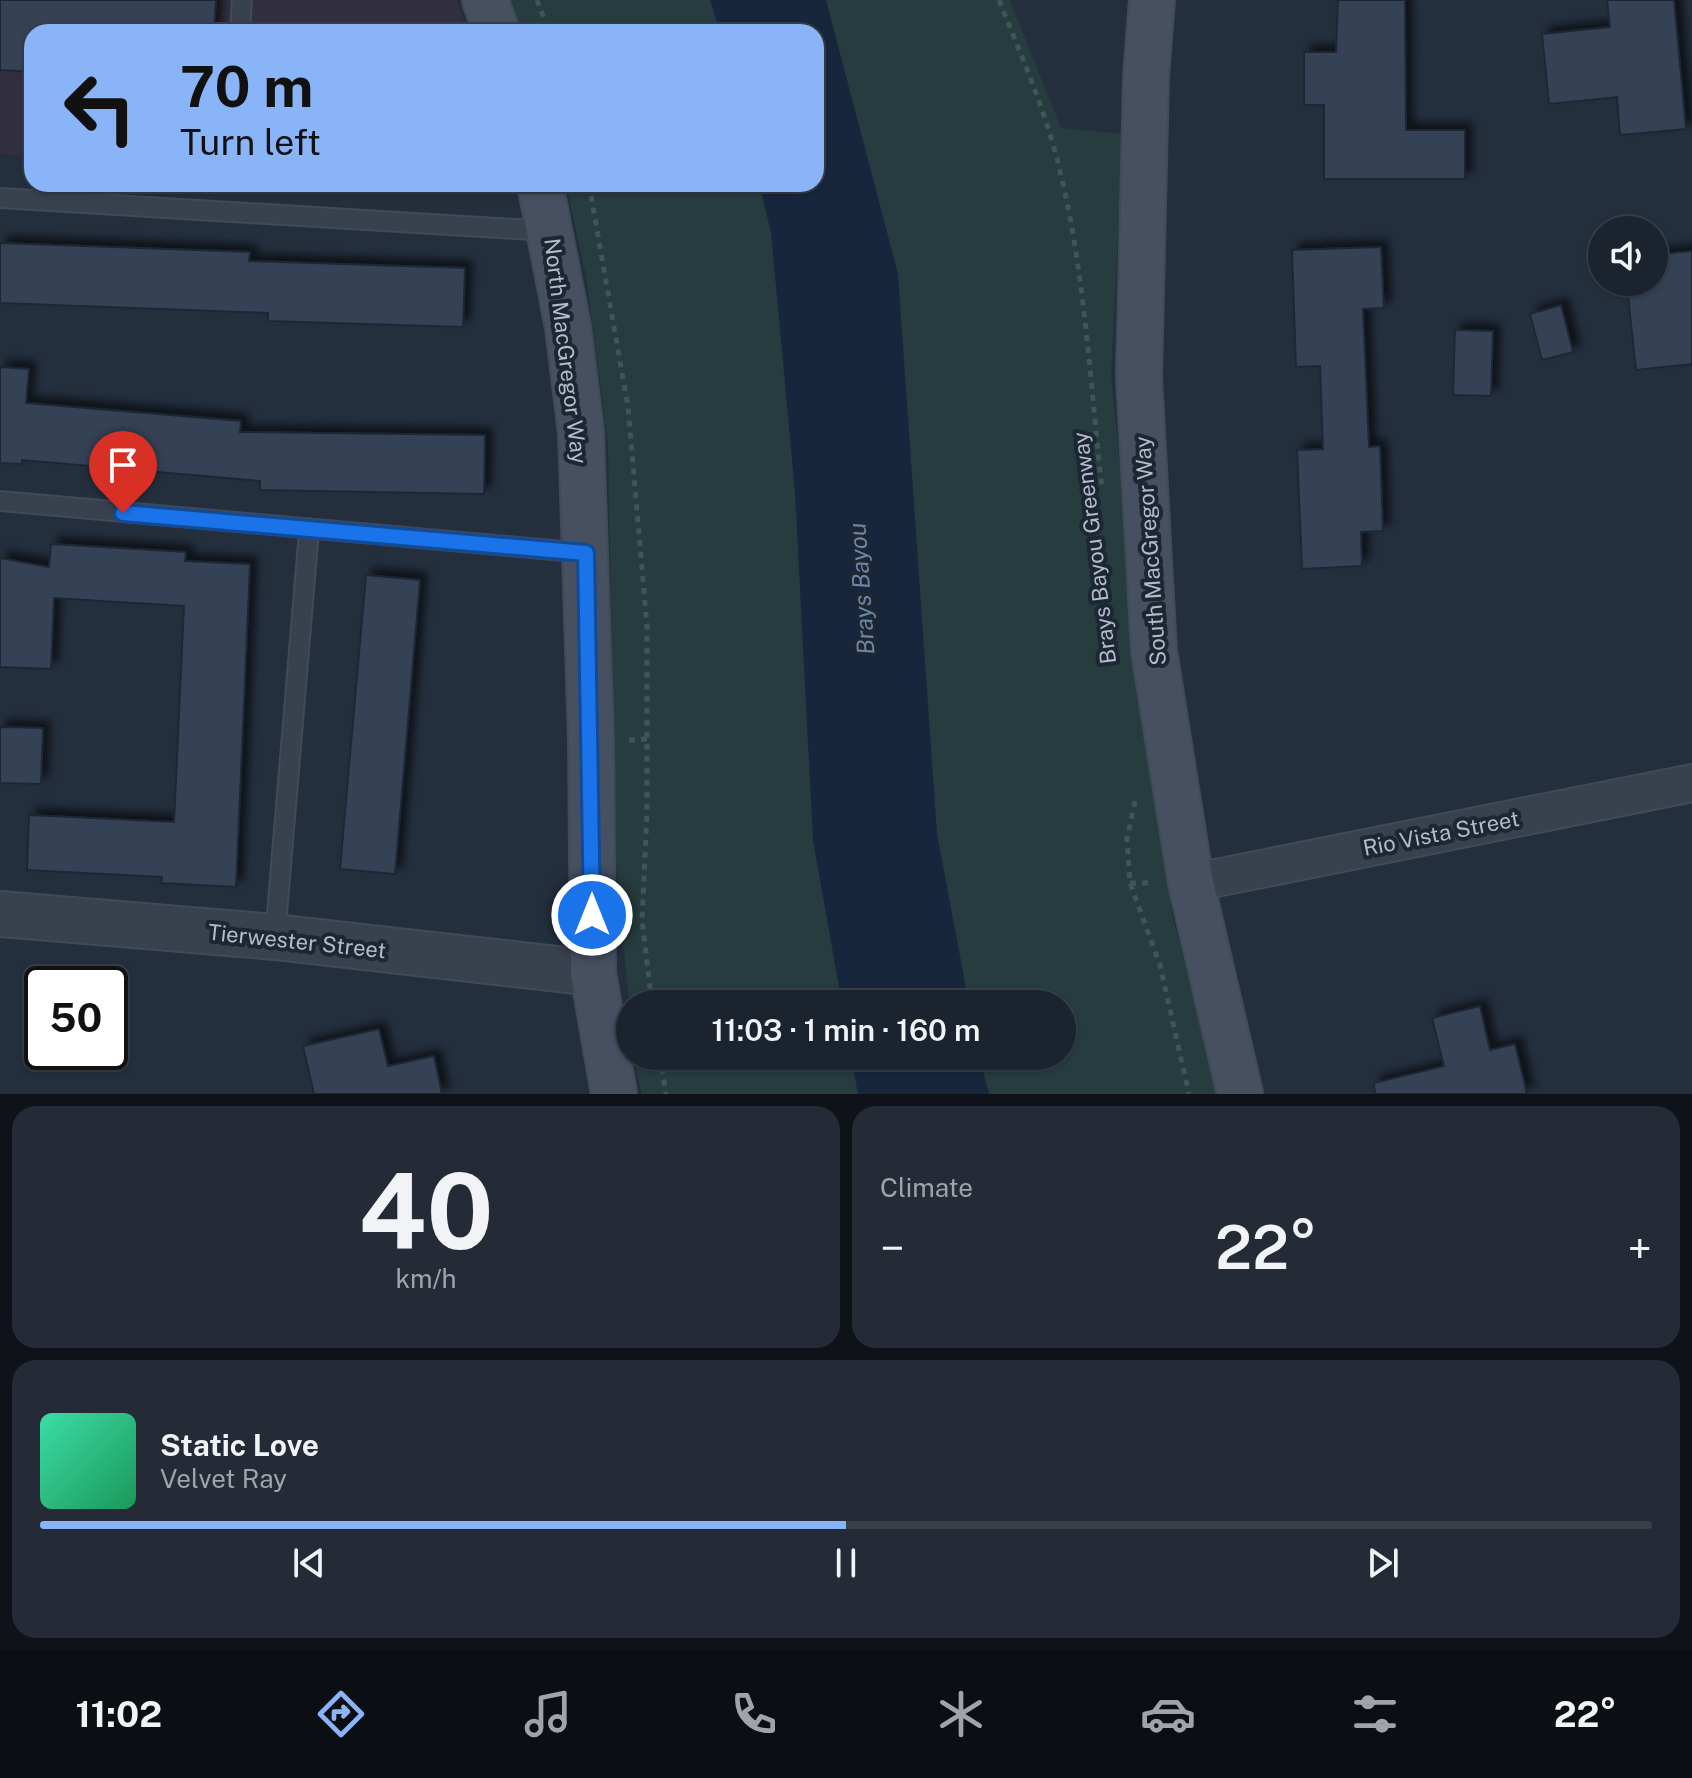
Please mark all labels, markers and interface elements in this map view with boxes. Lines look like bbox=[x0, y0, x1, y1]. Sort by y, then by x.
text: 70 m bbox=[180, 54, 313, 120]
icon: left bbox=[48, 56, 152, 160]
text: Turn left bbox=[180, 121, 321, 163]
map controls bbox=[1588, 216, 1668, 296]
button: sound bbox=[1588, 216, 1668, 296]
street label: North MacGregor Way bbox=[539, 237, 593, 465]
street label: Brays Bayou Greenway bbox=[1067, 430, 1121, 666]
pin bbox=[89, 431, 157, 513]
street label: South MacGregor Way bbox=[1129, 435, 1171, 667]
icon: arrive bbox=[101, 443, 145, 487]
water label: Brays Bayou bbox=[842, 522, 880, 656]
street label: Rio Vista Street bbox=[1361, 805, 1521, 861]
position arrow bbox=[550, 873, 634, 957]
street label: Tierwester Street bbox=[207, 919, 387, 963]
speed limit sign: 50 bbox=[24, 966, 128, 1070]
text: 11:03 · 1 min · 160 m bbox=[712, 1012, 980, 1048]
text: 40 bbox=[358, 1150, 494, 1272]
text: Climate bbox=[880, 1172, 973, 1203]
text: 22° bbox=[1215, 1212, 1317, 1283]
text: − bbox=[880, 1222, 904, 1274]
text: + bbox=[1628, 1222, 1652, 1274]
text: km/h bbox=[395, 1263, 457, 1294]
text: Static Love bbox=[160, 1427, 319, 1463]
text: Velvet Ray bbox=[160, 1463, 287, 1494]
icon: previous bbox=[287, 1541, 331, 1585]
icon: pause bbox=[824, 1541, 868, 1585]
icon: next bbox=[1361, 1541, 1405, 1585]
icon: directions bbox=[313, 1686, 369, 1742]
icon: music bbox=[520, 1686, 576, 1742]
icon: phone bbox=[726, 1686, 782, 1742]
icon: climate bbox=[933, 1686, 989, 1742]
icon: car bbox=[1140, 1686, 1196, 1742]
icon: filters bbox=[1347, 1686, 1403, 1742]
text: 11:02 bbox=[75, 1693, 162, 1735]
text: 22° bbox=[1554, 1693, 1616, 1735]

